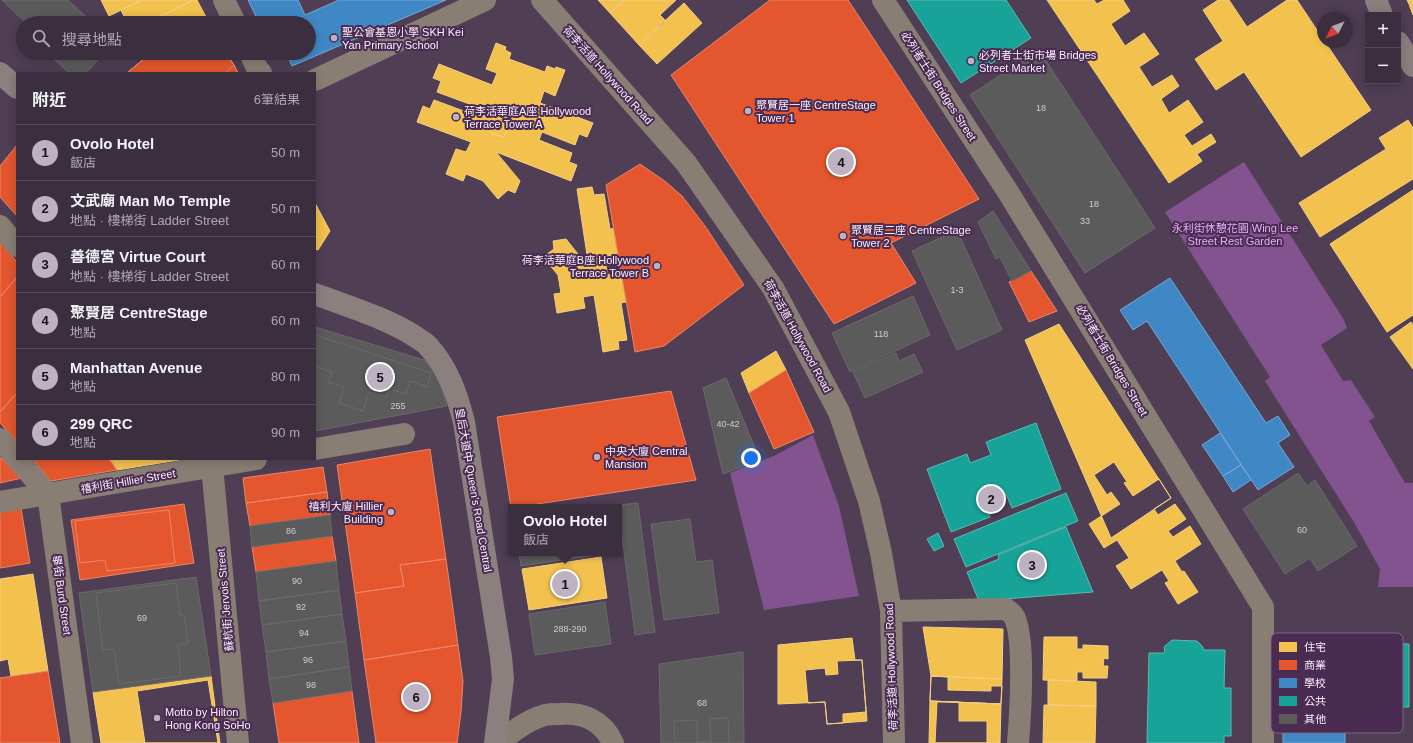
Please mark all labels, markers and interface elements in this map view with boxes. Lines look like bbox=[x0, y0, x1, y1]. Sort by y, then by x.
north arrow bbox=[1317, 12, 1353, 48]
map controls bbox=[1365, 12, 1401, 84]
button: + bbox=[1365, 12, 1401, 48]
search box bbox=[16, 16, 316, 60]
street label: 荷李活道 Hollywood Road bbox=[561, 24, 655, 126]
place label: 聖公會基恩小學 SKH Kei Yan Primary School bbox=[342, 26, 464, 51]
icon: search bbox=[30, 27, 52, 49]
street label: 必列者士街 Bridges Street bbox=[899, 29, 979, 143]
text: 搜尋地點 bbox=[62, 31, 122, 48]
marker: 聖公會基恩小學 SKH Kei Yan Primary School bbox=[329, 33, 339, 43]
button: − bbox=[1365, 48, 1401, 84]
place label: 必列者士街市場 Bridges Street Market bbox=[979, 49, 1097, 74]
marker: 必列者士街市場 Bridges Street Market bbox=[966, 56, 976, 66]
text: 附近 bbox=[32, 91, 66, 110]
text: 6筆結果 bbox=[254, 92, 300, 107]
place label: 聚賢居一座 CentreStage Tower 1 bbox=[756, 99, 876, 124]
house number: 18 bbox=[1036, 103, 1046, 113]
place label: 荷李活華庭A座 Hollywood Terrace Tower A bbox=[464, 105, 591, 130]
marker: 聚賢居一座 CentreStage Tower 1 bbox=[743, 106, 753, 116]
marker: 荷李活華庭A座 Hollywood Terrace Tower A bbox=[451, 112, 461, 122]
text: Ovolo Hotel bbox=[70, 135, 154, 152]
text: 1 bbox=[41, 145, 49, 160]
text: 50 m bbox=[271, 145, 300, 160]
pin: 4 bbox=[828, 147, 854, 177]
text: 飯店 bbox=[70, 155, 96, 170]
text: 文武廟 Man Mo Temple bbox=[70, 192, 231, 209]
house number: 18 bbox=[1089, 199, 1099, 209]
text: 2 bbox=[41, 201, 49, 216]
text: 50 m bbox=[271, 201, 300, 216]
text: 地點 · 樓梯街 Ladder Street bbox=[70, 213, 229, 228]
house number: 33 bbox=[1080, 216, 1090, 226]
park label: 永利街休憩花園 Wing Lee Street Rest Garden bbox=[1172, 222, 1298, 247]
place label: 聚賢居二座 CentreStage Tower 2 bbox=[851, 224, 971, 249]
marker: 聚賢居二座 CentreStage Tower 2 bbox=[838, 231, 848, 241]
text: 善德宮 Virtue Court bbox=[70, 248, 206, 265]
place label: 荷李活華庭B座 Hollywood Terrace Tower B bbox=[522, 254, 649, 279]
text: 3 bbox=[41, 257, 49, 272]
text: 60 m bbox=[271, 257, 300, 272]
marker: 荷李活華庭B座 Hollywood Terrace Tower B bbox=[652, 261, 662, 271]
text: 地點 · 樓梯街 Ladder Street bbox=[70, 269, 229, 284]
street label: 荷李活道 Hollywood Road bbox=[762, 277, 834, 395]
house number: 1-3 bbox=[950, 285, 964, 295]
street label: 必列者士街 Bridges Street bbox=[1074, 302, 1150, 418]
text: 聚賢居 CentreStage bbox=[70, 304, 208, 321]
text: 4 bbox=[41, 313, 49, 328]
text: 60 m bbox=[271, 313, 300, 328]
text: 地點 bbox=[70, 325, 96, 340]
house number: 118 bbox=[874, 329, 888, 339]
text: Manhattan Avenue bbox=[70, 359, 202, 376]
pin: 5 bbox=[367, 362, 393, 392]
text: 5 bbox=[41, 369, 49, 384]
text: 80 m bbox=[271, 369, 300, 384]
text: 地點 bbox=[70, 379, 96, 394]
house number: 255 bbox=[390, 401, 406, 411]
street label: 皇后大道中 Queen's Road Central bbox=[454, 407, 494, 573]
text: 299 QRC bbox=[70, 415, 133, 432]
house number: 40-42 bbox=[716, 419, 740, 429]
text: 6 bbox=[41, 425, 49, 440]
text: 90 m bbox=[271, 425, 300, 440]
text: 地點 bbox=[70, 435, 96, 450]
place label: 中央大廈 Central Mansion bbox=[605, 445, 688, 470]
your location bbox=[741, 448, 761, 468]
marker: 中央大廈 Central Mansion bbox=[592, 452, 602, 462]
street label: 禧利街 Hillier Street bbox=[80, 467, 176, 495]
pin: 2 bbox=[978, 484, 1004, 514]
place label: 禧利大廈 Hillier Building bbox=[308, 500, 383, 525]
popup bbox=[508, 504, 622, 556]
marker: 禧利大廈 Hillier Building bbox=[386, 507, 396, 517]
text: Ovolo Hotel bbox=[523, 512, 607, 529]
house number: 60 bbox=[1297, 525, 1307, 535]
house number: 86 bbox=[286, 526, 296, 536]
text: 飯店 bbox=[523, 532, 549, 547]
street label: 蘇杭街 Jervois Street bbox=[215, 548, 235, 652]
pin: 3 bbox=[1019, 550, 1045, 580]
street label: 畢街 Burd Street bbox=[50, 554, 74, 636]
pin: 1 bbox=[552, 569, 578, 599]
house number: 90 bbox=[292, 576, 302, 586]
house number: 92 bbox=[296, 602, 306, 612]
street label: 荷李活道 Hollywood Road bbox=[883, 603, 899, 731]
house number: 69 bbox=[137, 613, 147, 623]
house number: 288-290 bbox=[553, 624, 587, 634]
house number: 94 bbox=[299, 628, 309, 638]
legend bbox=[1271, 633, 1403, 733]
text: 住宅 bbox=[1304, 641, 1326, 653]
house number: 96 bbox=[303, 655, 313, 665]
text: 商業 bbox=[1304, 659, 1326, 671]
text: 學校 bbox=[1304, 677, 1326, 689]
house number: 98 bbox=[306, 680, 316, 690]
pin: 6 bbox=[403, 682, 429, 712]
text: 公共 bbox=[1304, 695, 1326, 707]
house number: 68 bbox=[697, 698, 707, 708]
place label: Motto by Hilton Hong Kong SoHo bbox=[165, 706, 251, 731]
marker: Motto by Hilton Hong Kong SoHo bbox=[152, 713, 162, 723]
text: 其他 bbox=[1304, 713, 1326, 725]

